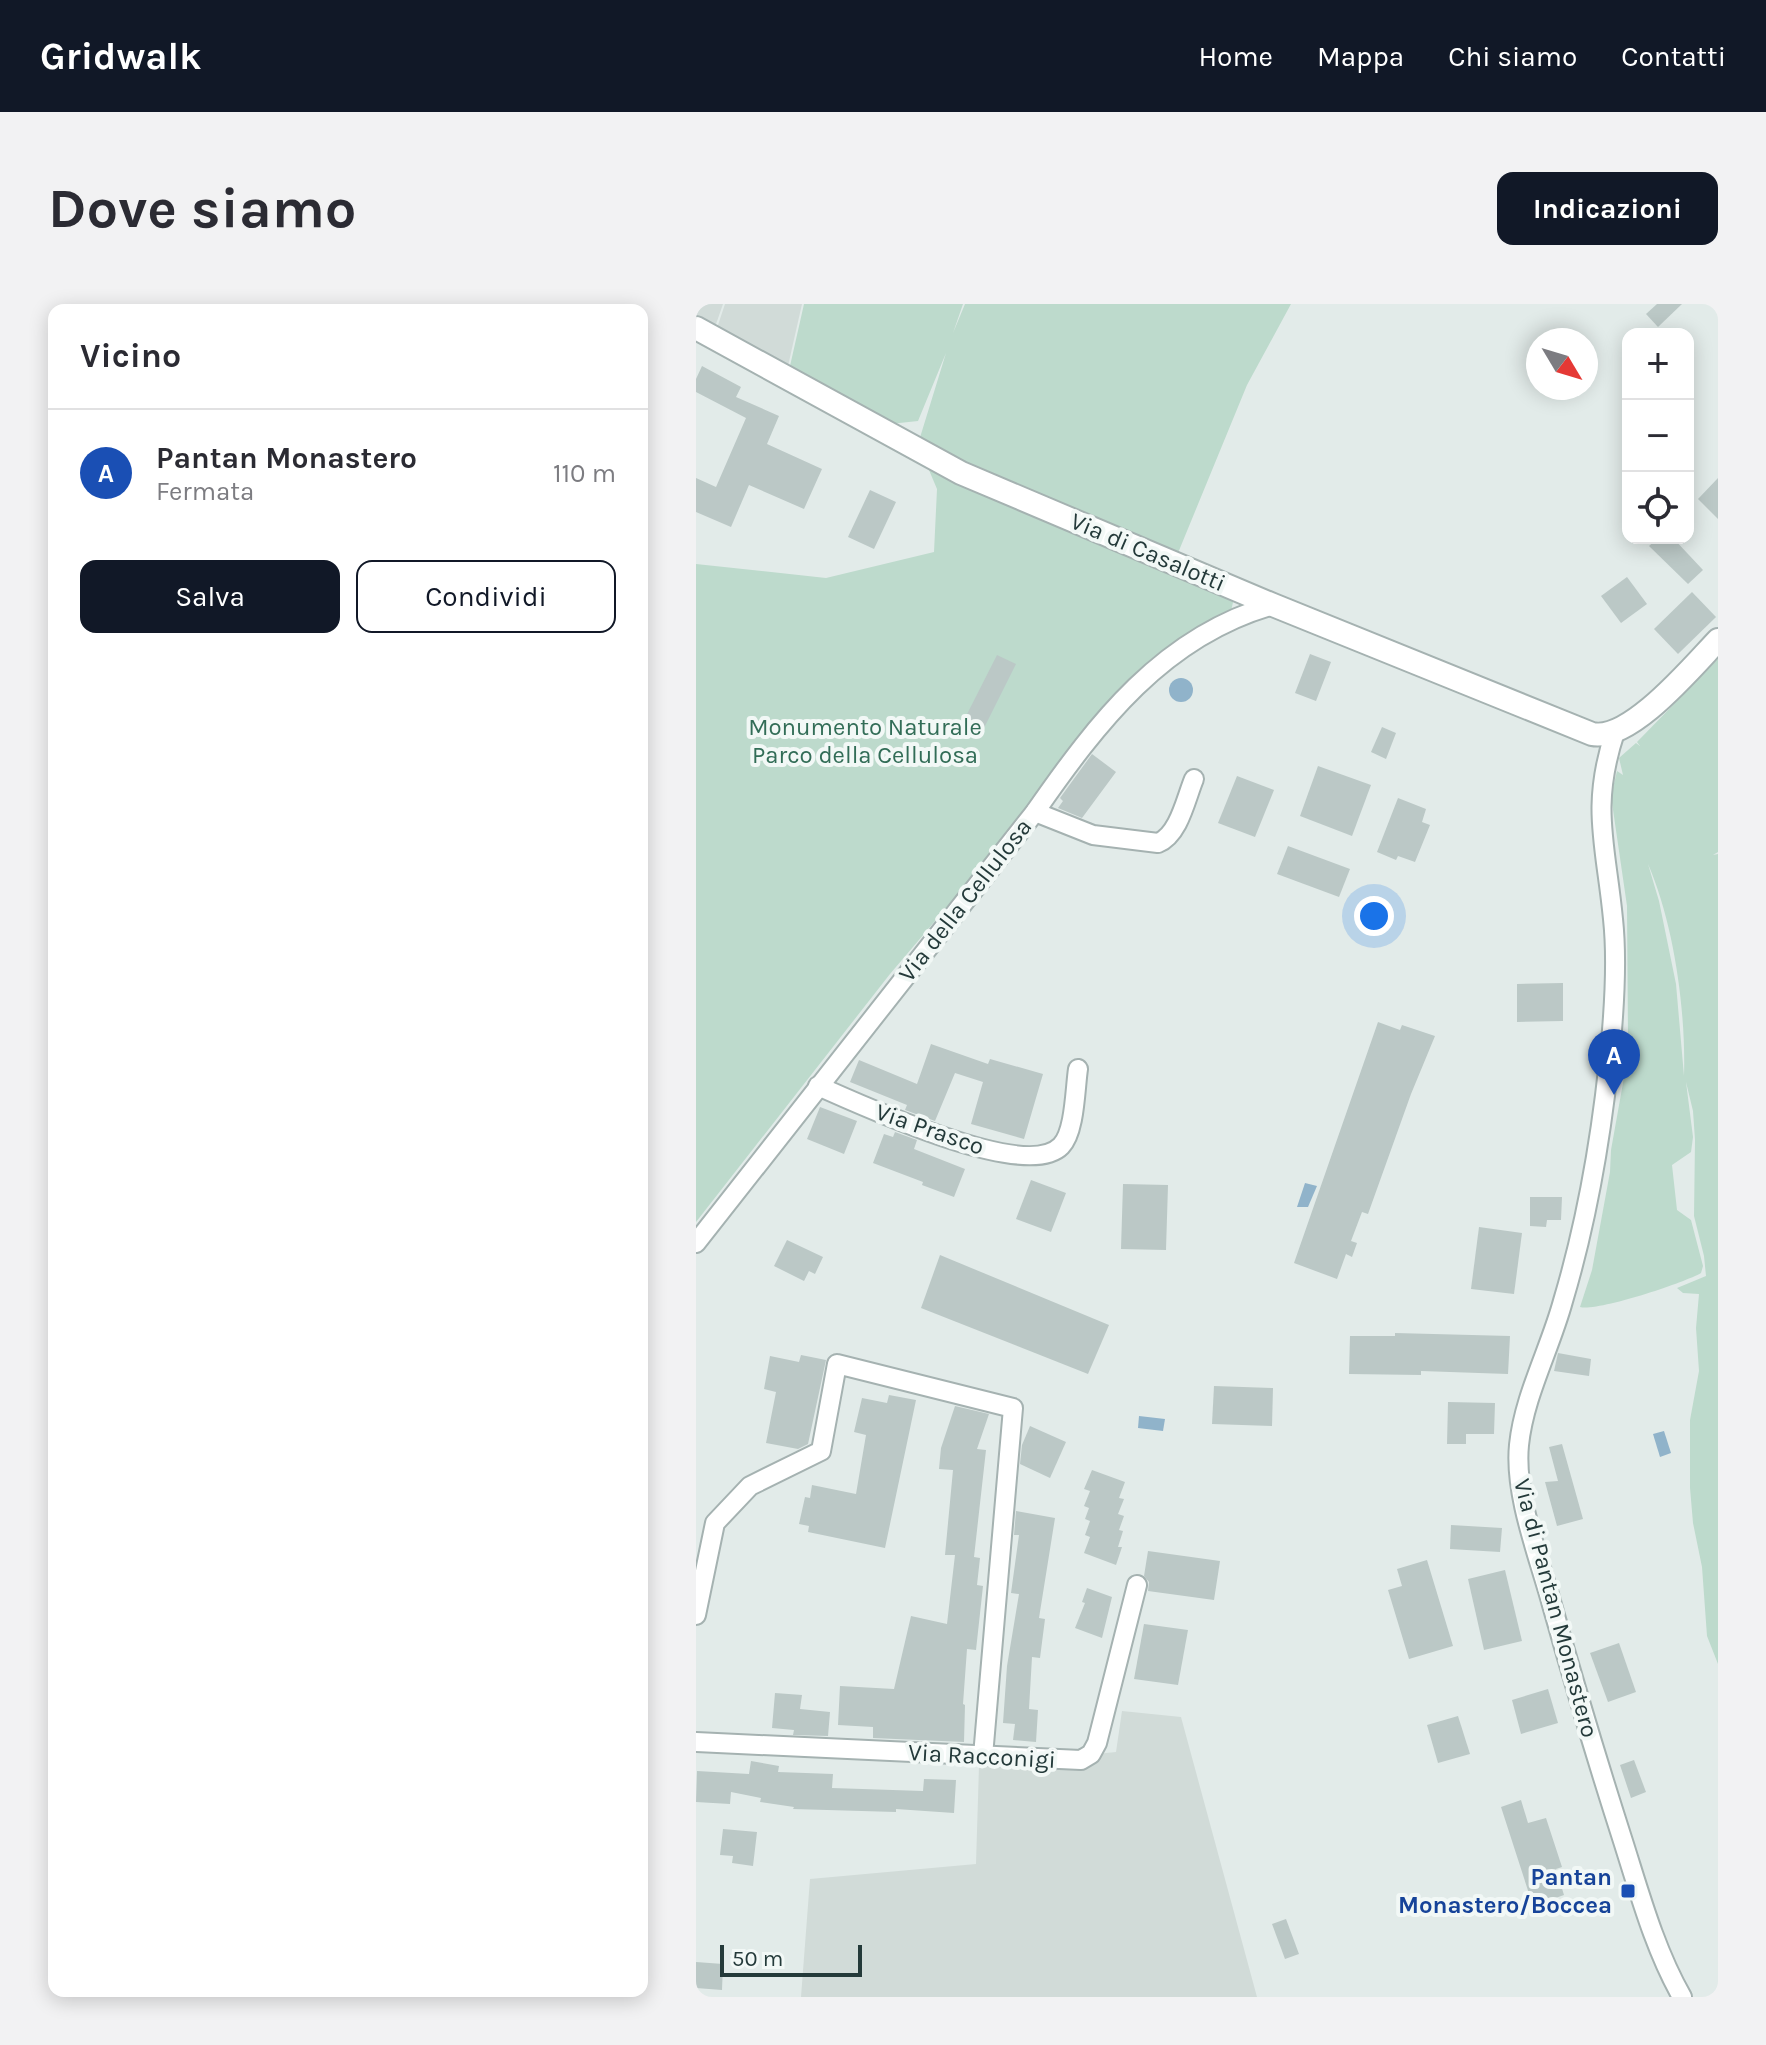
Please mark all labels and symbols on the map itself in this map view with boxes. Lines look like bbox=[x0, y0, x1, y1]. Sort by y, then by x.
north arrow bbox=[1526, 328, 1598, 400]
street label: Via di Casalotti bbox=[1066, 507, 1230, 597]
park label: Monumento Naturale Parco della Cellulosa bbox=[748, 713, 982, 769]
street label: Via della Cellulosa bbox=[893, 813, 1037, 987]
your location bbox=[1354, 896, 1394, 936]
pin: A bbox=[1588, 1029, 1640, 1095]
street label: Via Prasco bbox=[872, 1097, 988, 1161]
street label: Via di Pantan Monastero bbox=[1508, 1475, 1604, 1741]
street label: Via Racconigi bbox=[908, 1738, 1056, 1774]
place label: Pantan Monastero/Boccea bbox=[1398, 1863, 1612, 1919]
marker: Pantan Monastero/Boccea bbox=[1619, 1882, 1637, 1900]
scale bar bbox=[720, 1941, 862, 1977]

